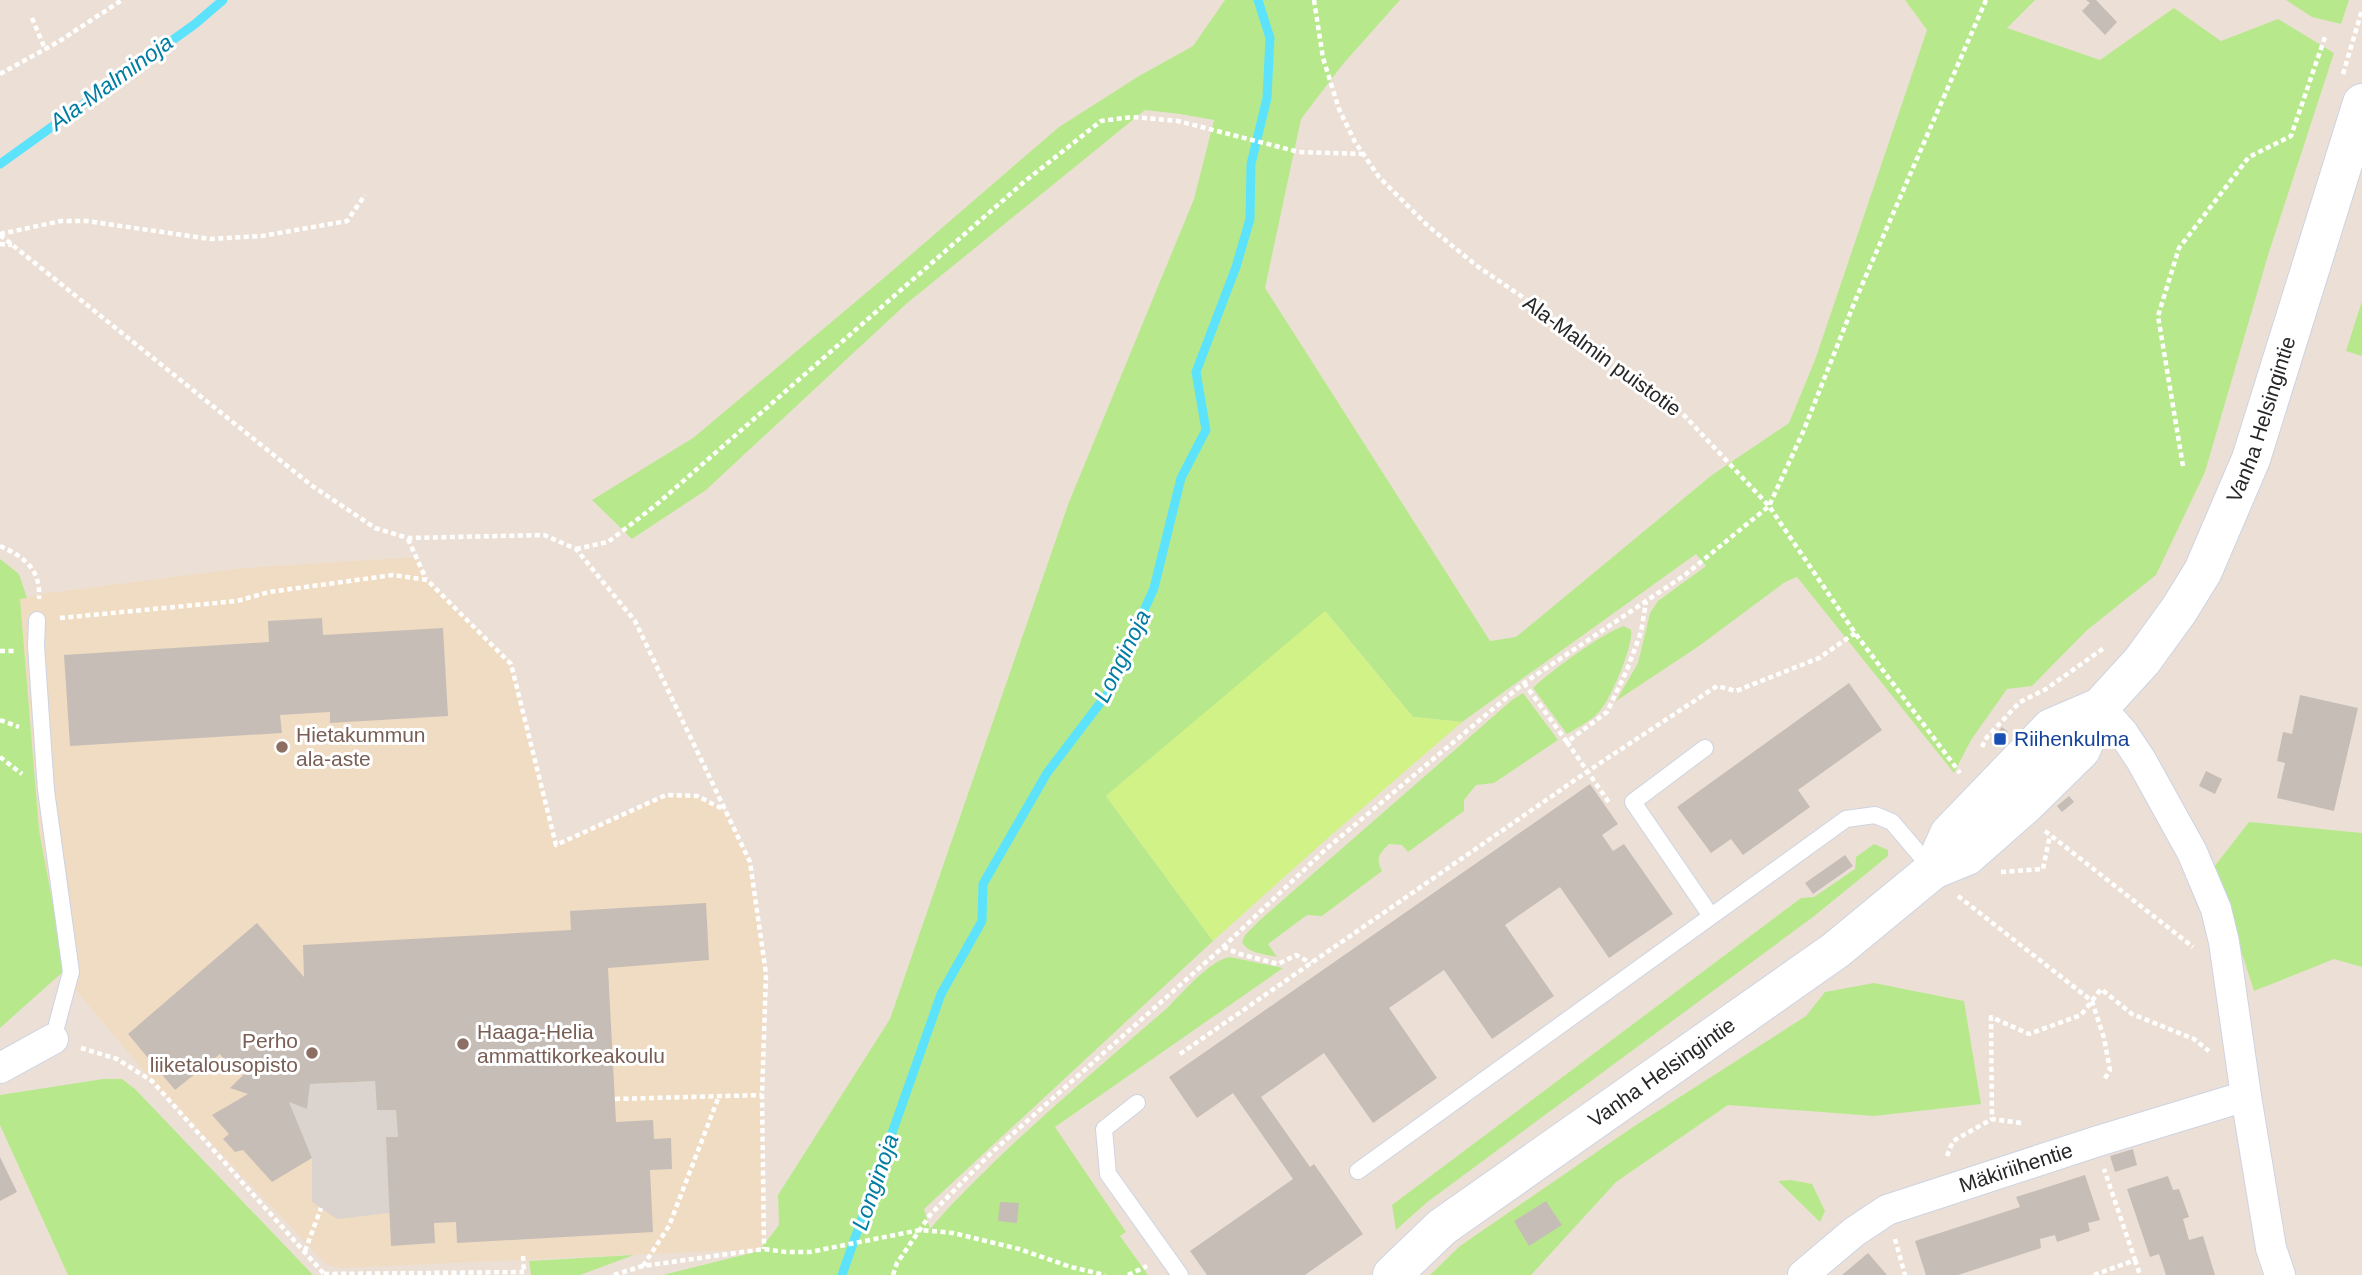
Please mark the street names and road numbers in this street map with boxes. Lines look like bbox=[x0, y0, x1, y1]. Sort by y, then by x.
street label: Ala-Malmin puistotie bbox=[1519, 291, 1686, 420]
street label: Vanha Helsingintie bbox=[2222, 333, 2300, 506]
street label: Vanha Helsingintie bbox=[1584, 1013, 1739, 1131]
street label: Mäkiriihentie bbox=[1956, 1138, 2075, 1197]

